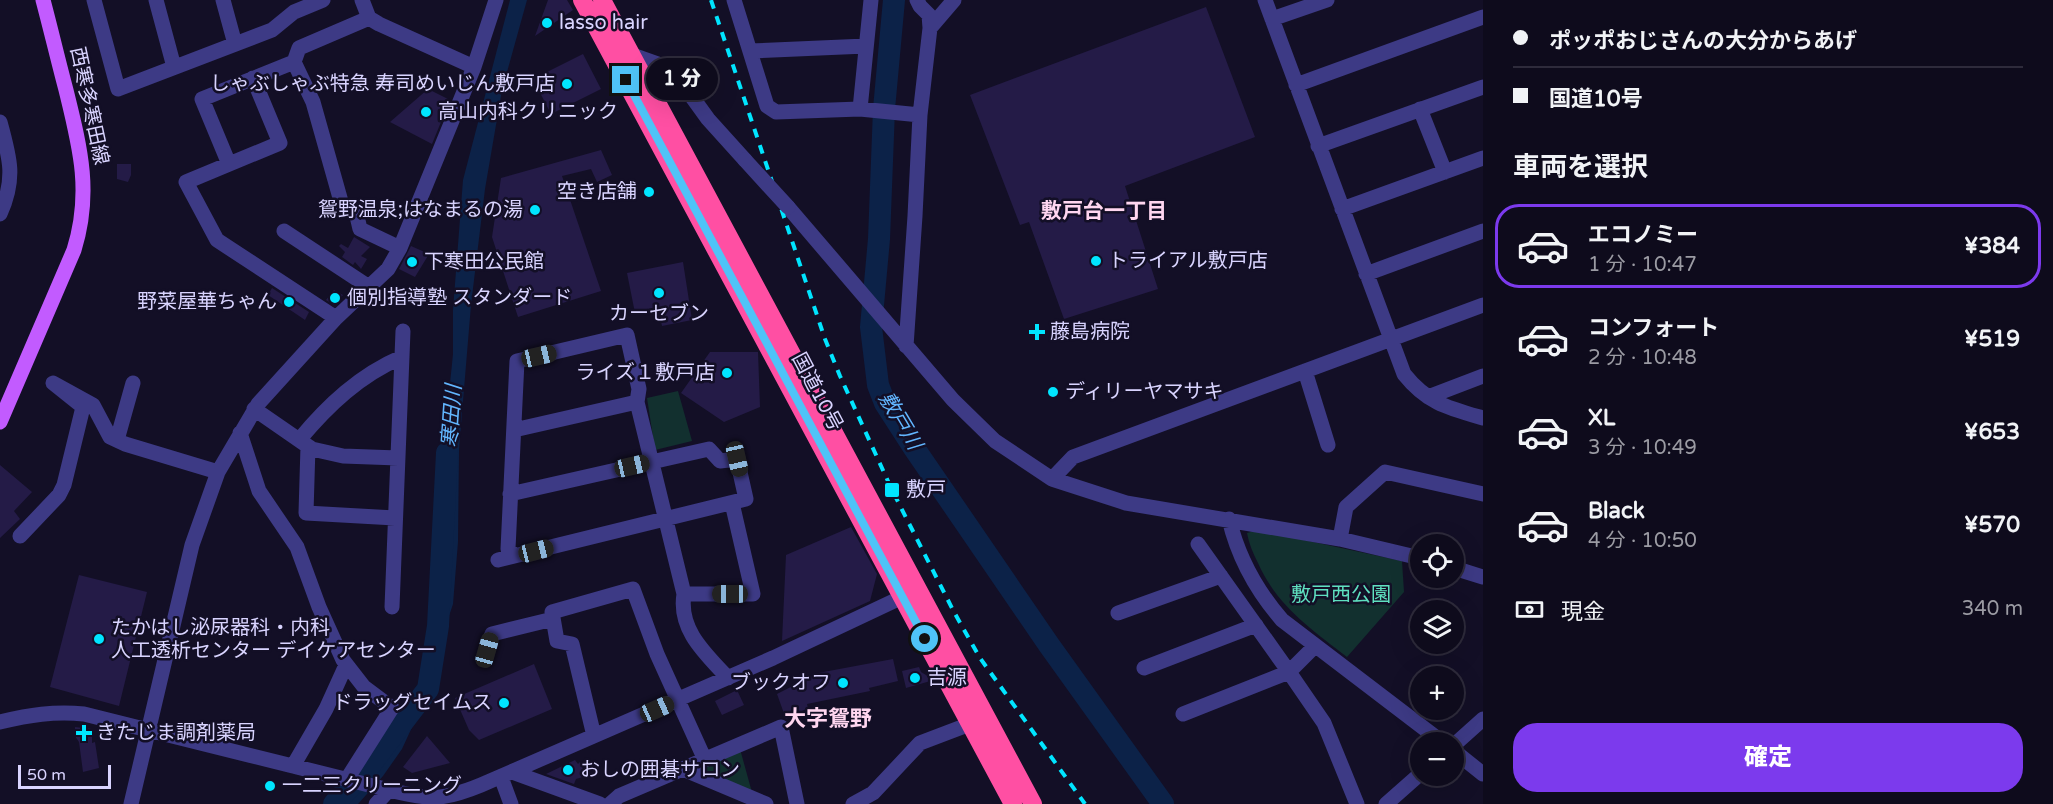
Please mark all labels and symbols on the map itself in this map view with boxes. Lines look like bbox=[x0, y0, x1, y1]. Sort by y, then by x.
place label: lasso hair bbox=[559, 11, 648, 35]
marker: lasso hair bbox=[540, 16, 554, 30]
street label: 西寒多寒田線 bbox=[65, 45, 113, 167]
callout: 1 分 bbox=[647, 59, 719, 101]
route end bbox=[612, 66, 639, 93]
place label: しゃぶしゃぶ特急 寿司めいじん敷戸店 bbox=[210, 72, 555, 96]
marker: しゃぶしゃぶ特急 寿司めいじん敷戸店 bbox=[560, 77, 574, 91]
place label: 高山内科クリニック bbox=[438, 100, 618, 124]
marker: 高山内科クリニック bbox=[419, 105, 433, 119]
place label: 空き店舗 bbox=[557, 180, 637, 204]
marker: 空き店舗 bbox=[642, 185, 656, 199]
place label: 鴛野温泉;はなまるの湯 bbox=[318, 198, 523, 222]
district label: 敷戸台一丁目 bbox=[1041, 199, 1167, 224]
marker: 鴛野温泉;はなまるの湯 bbox=[528, 203, 542, 217]
place label: トライアル敷戸店 bbox=[1108, 249, 1268, 273]
place label: 下寒田公民館 bbox=[424, 250, 544, 274]
marker: トライアル敷戸店 bbox=[1089, 254, 1103, 268]
marker: 下寒田公民館 bbox=[405, 255, 419, 269]
place label: 個別指導塾 スタンダード bbox=[347, 286, 572, 310]
marker: カーセブン bbox=[652, 286, 666, 300]
place label: 野菜屋華ちゃん bbox=[137, 290, 277, 314]
marker: 個別指導塾 スタンダード bbox=[328, 291, 342, 305]
marker: 野菜屋華ちゃん bbox=[282, 295, 296, 309]
place label: カーセブン bbox=[609, 302, 709, 326]
place label: 藤島病院 bbox=[1050, 320, 1130, 344]
marker: 藤島病院 bbox=[1028, 323, 1046, 341]
car bbox=[519, 343, 559, 369]
street label: 国道10号 bbox=[786, 349, 848, 435]
place label: ライズ１敷戸店 bbox=[576, 361, 715, 385]
marker: ライズ１敷戸店 bbox=[720, 366, 734, 380]
place label: ディリーヤマサキ bbox=[1065, 380, 1224, 404]
water label: 寒田川 bbox=[437, 382, 467, 448]
marker: ディリーヤマサキ bbox=[1046, 385, 1060, 399]
water label: 敷戸川 bbox=[873, 388, 928, 456]
car bbox=[724, 439, 750, 479]
car bbox=[612, 453, 652, 479]
place label: 敷戸 bbox=[906, 478, 946, 502]
marker: 敷戸 bbox=[883, 481, 901, 499]
car bbox=[516, 538, 556, 564]
park label: 敷戸西公園 bbox=[1291, 583, 1391, 607]
car bbox=[712, 585, 748, 603]
place label: たかはし泌尿器科・内科 人工透析センター デイケアセンター bbox=[111, 616, 436, 663]
route start bbox=[911, 625, 938, 652]
car bbox=[473, 630, 501, 670]
marker: たかはし泌尿器科・内科 人工透析センター デイケアセンター bbox=[92, 632, 106, 646]
place label: 吉源 bbox=[927, 666, 967, 690]
place label: ブックオフ bbox=[731, 671, 831, 695]
marker: 吉源 bbox=[908, 671, 922, 685]
marker: ブックオフ bbox=[836, 676, 850, 690]
place label: ドラッグセイムス bbox=[332, 691, 492, 715]
car bbox=[637, 693, 677, 725]
marker: ドラッグセイムス bbox=[497, 696, 511, 710]
district label: 大字鴛野 bbox=[784, 706, 872, 732]
place label: きたじま調剤薬局 bbox=[96, 721, 256, 745]
marker: きたじま調剤薬局 bbox=[77, 726, 91, 740]
place label: おしの囲碁サロン bbox=[580, 758, 740, 782]
scale bar bbox=[18, 762, 111, 790]
marker: おしの囲碁サロン bbox=[561, 763, 575, 777]
place label: 一二三クリーニング bbox=[282, 774, 462, 798]
marker: 一二三クリーニング bbox=[263, 779, 277, 793]

